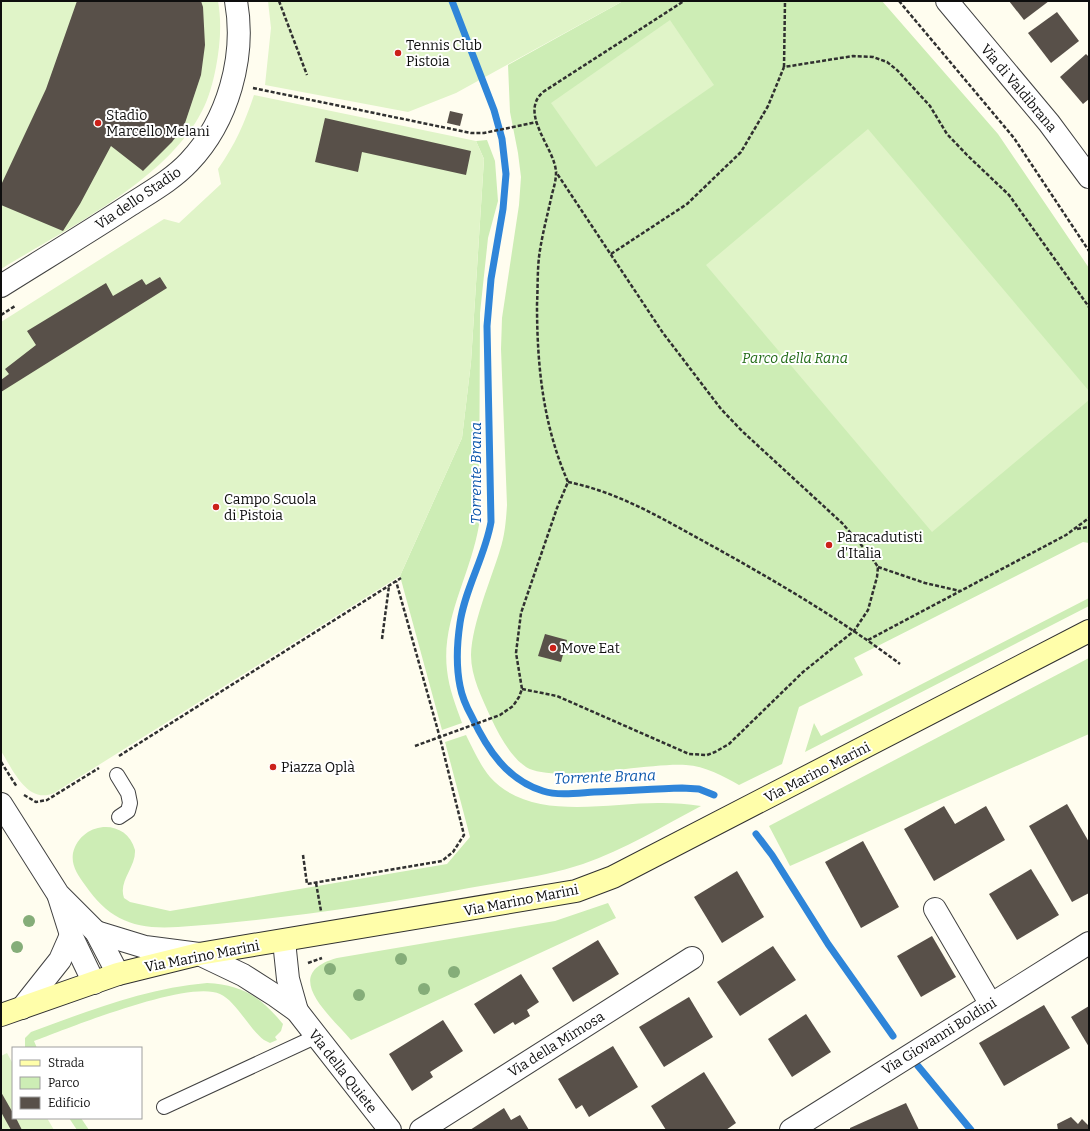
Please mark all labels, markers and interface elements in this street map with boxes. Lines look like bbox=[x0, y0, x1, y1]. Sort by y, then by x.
place label: Tennis Club Pistoia bbox=[406, 37, 482, 70]
street label: Via di Valdibrana bbox=[977, 41, 1061, 136]
marker: Tennis Club Pistoia bbox=[393, 48, 403, 58]
place label: Stadio Marcello Melani bbox=[106, 107, 210, 140]
marker: Stadio Marcello Melani bbox=[93, 118, 103, 128]
street label: Via dello Stadio bbox=[92, 163, 184, 233]
park label: Parco della Rana bbox=[742, 350, 848, 367]
water label: Torrente Brana bbox=[467, 422, 485, 524]
place label: Campo Scuola di Pistoia bbox=[224, 491, 317, 524]
marker: Campo Scuola di Pistoia bbox=[211, 502, 221, 512]
place label: Paracadutisti d'Italia bbox=[837, 529, 923, 562]
marker: Paracadutisti d'Italia bbox=[824, 540, 834, 550]
place label: Move Eat bbox=[561, 640, 620, 657]
marker: Move Eat bbox=[548, 643, 558, 653]
street label: Via Marino Marini bbox=[762, 738, 873, 806]
place label: Piazza Oplà bbox=[281, 759, 355, 776]
marker: Piazza Oplà bbox=[268, 762, 278, 772]
water label: Torrente Brana bbox=[554, 766, 656, 788]
street label: Via Marino Marini bbox=[462, 881, 580, 920]
street label: Via Marino Marini bbox=[143, 937, 261, 976]
street label: Via Giovanni Boldini bbox=[879, 994, 1000, 1079]
street label: Via della Mimosa bbox=[505, 1008, 608, 1081]
street label: Via della Quiete bbox=[305, 1026, 380, 1116]
legend bbox=[12, 1047, 142, 1119]
text: Strada bbox=[48, 1056, 85, 1070]
text: Parco bbox=[48, 1076, 79, 1090]
text: Edificio bbox=[48, 1096, 90, 1110]

